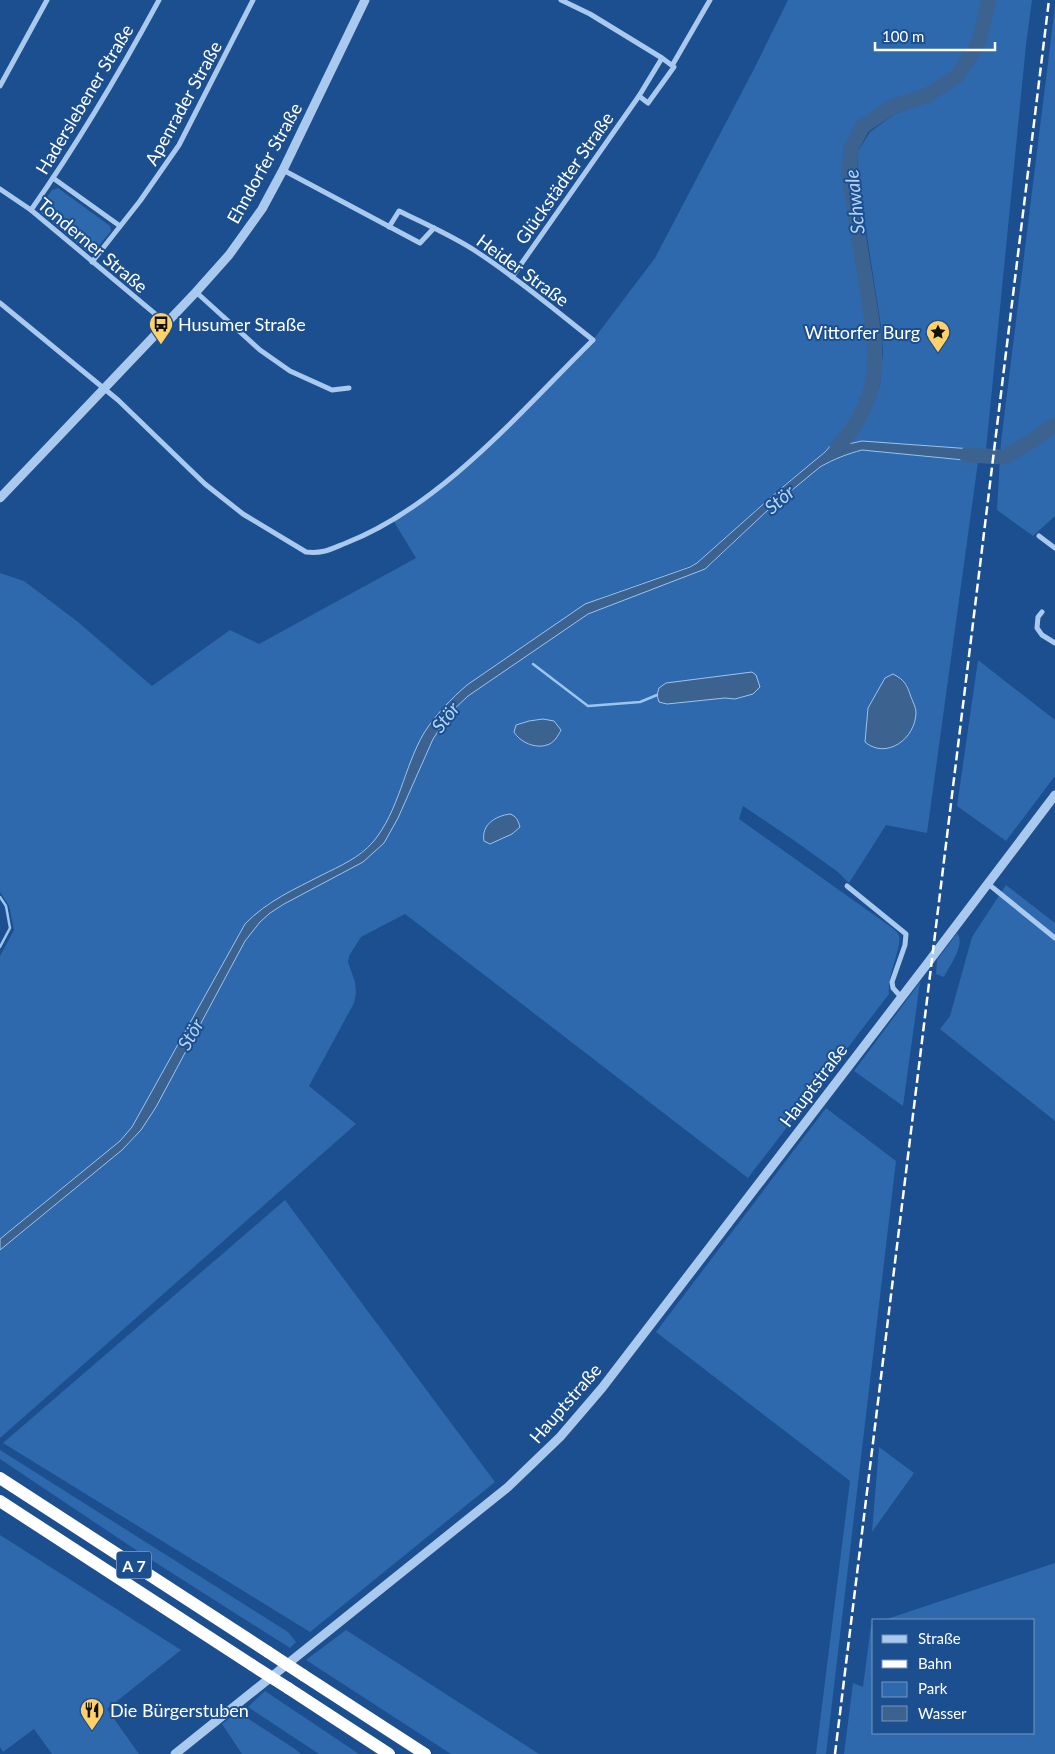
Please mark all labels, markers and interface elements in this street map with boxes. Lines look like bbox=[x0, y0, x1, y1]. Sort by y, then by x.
street label: Haderslebener Straße bbox=[31, 20, 137, 178]
scale bar bbox=[875, 20, 995, 52]
text: 100 m bbox=[882, 27, 924, 45]
street label: Apenrader Straße bbox=[140, 37, 226, 169]
street label: Ehndorfer Straße bbox=[222, 99, 306, 227]
street label: Glückstädter Straße bbox=[510, 108, 618, 248]
water label: Schwale bbox=[839, 169, 869, 235]
street label: Tonderner Straße bbox=[34, 193, 152, 297]
street label: Heider Straße bbox=[473, 229, 573, 311]
bus stop icon: Husumer Straße bbox=[148, 311, 174, 345]
place label: Husumer Straße bbox=[178, 313, 306, 335]
place icon: Wittorfer Burg bbox=[925, 319, 951, 353]
place label: Wittorfer Burg bbox=[805, 321, 920, 343]
water label: Stör bbox=[759, 479, 799, 518]
water label: Stör bbox=[426, 697, 464, 737]
water label: Stör bbox=[172, 1014, 208, 1054]
street label: Hauptstraße bbox=[775, 1039, 851, 1131]
street label: Hauptstraße bbox=[524, 1359, 606, 1447]
road number: A 7 bbox=[116, 1552, 152, 1578]
legend bbox=[872, 1619, 1035, 1734]
text: Straße bbox=[918, 1629, 961, 1647]
text: Bahn bbox=[918, 1654, 952, 1672]
text: Park bbox=[918, 1679, 948, 1697]
restaurant icon: Die Bürgerstuben bbox=[79, 1697, 105, 1731]
place label: Die Bürgerstuben bbox=[110, 1699, 249, 1721]
text: Wasser bbox=[918, 1704, 967, 1722]

